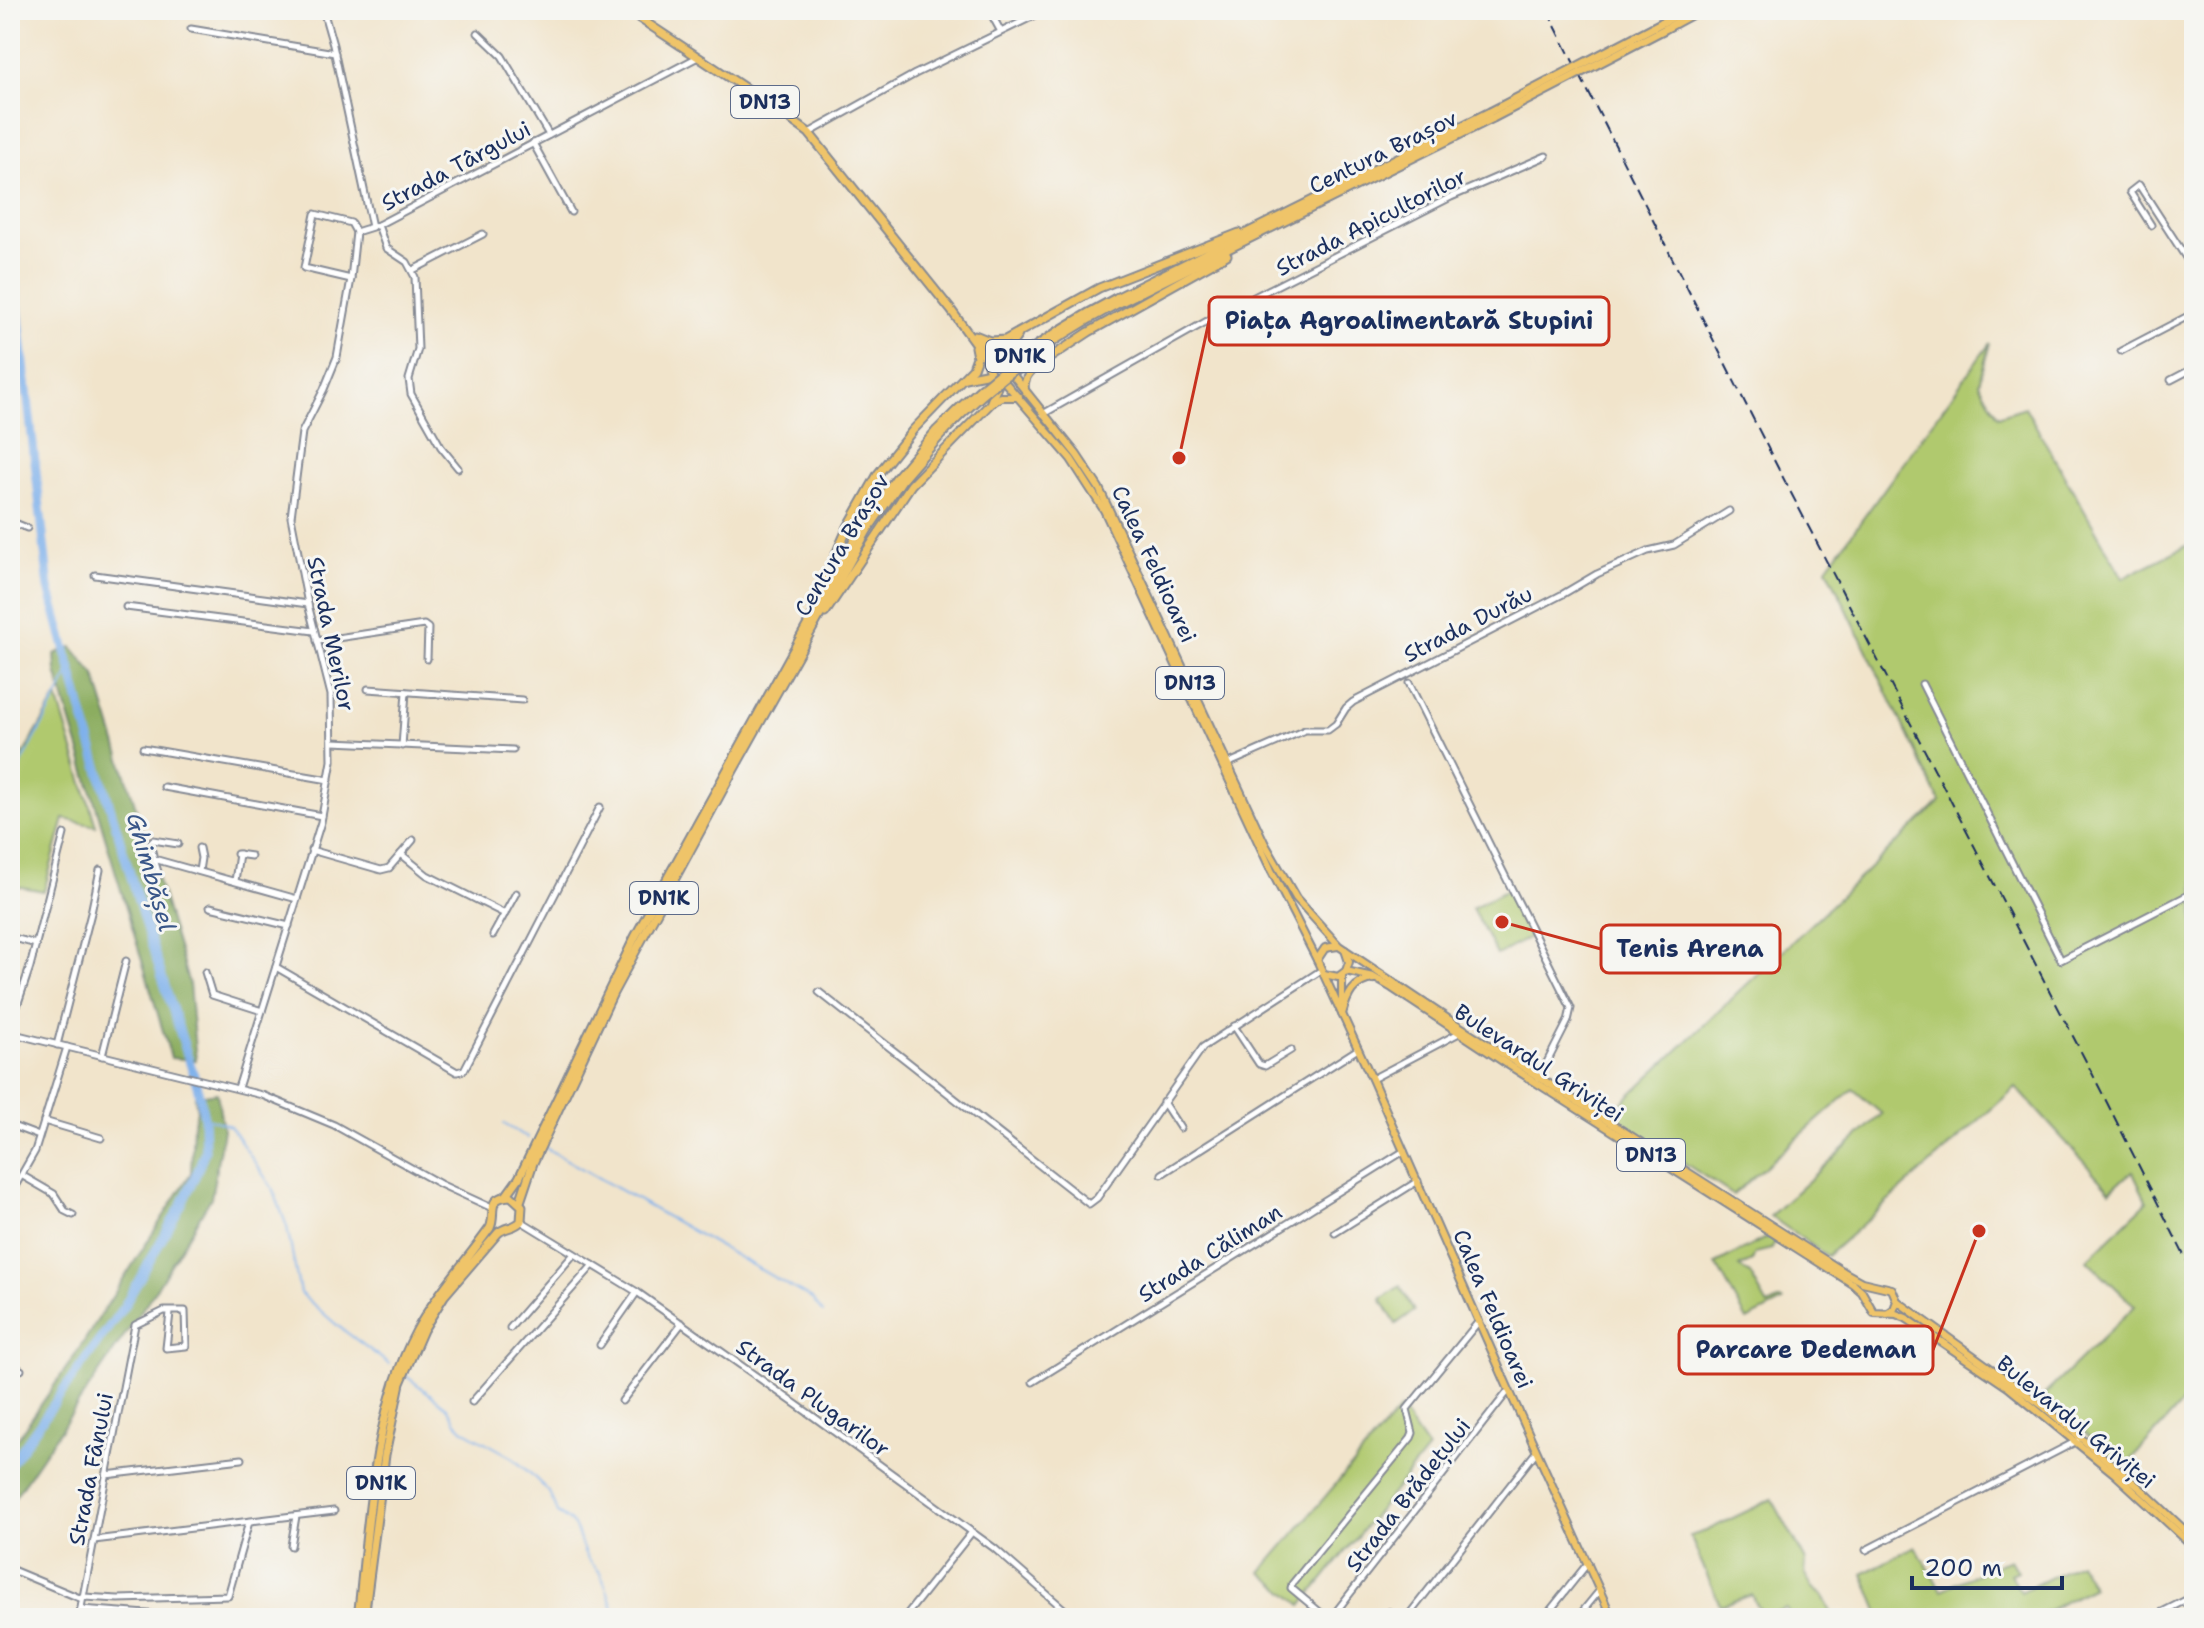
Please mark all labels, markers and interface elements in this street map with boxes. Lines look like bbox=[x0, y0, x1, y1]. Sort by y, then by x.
road number: DN13 bbox=[731, 86, 799, 118]
street label: Centura Brașov bbox=[1304, 104, 1462, 201]
street label: Strada Târgului bbox=[376, 114, 536, 218]
street label: Strada Apicultorilor bbox=[1271, 161, 1471, 283]
callout: Piața Agroalimentară Stupini bbox=[1209, 297, 1609, 345]
text: Piața Agroalimentară Stupini bbox=[1225, 305, 1593, 338]
road number: DN1K bbox=[986, 340, 1054, 372]
street label: Centura Brașov bbox=[788, 468, 897, 622]
street label: Calea Feldioarei bbox=[1105, 481, 1203, 647]
street label: Strada Merilor bbox=[300, 554, 362, 714]
street label: Strada Durău bbox=[1399, 579, 1537, 669]
road number: DN13 bbox=[1156, 667, 1224, 699]
water label: Ghimbășel bbox=[119, 809, 183, 935]
road number: DN1K bbox=[630, 882, 698, 914]
callout: Tenis Arena bbox=[1601, 925, 1780, 973]
text: Tenis Arena bbox=[1616, 933, 1764, 965]
street label: Bulevardul Griviței bbox=[1449, 997, 1629, 1129]
road number: DN13 bbox=[1617, 1139, 1685, 1171]
street label: Strada Căliman bbox=[1133, 1197, 1287, 1309]
street label: Calea Feldioarei bbox=[1446, 1225, 1540, 1393]
callout: Parcare Dedeman bbox=[1679, 1326, 1933, 1374]
street label: Strada Plugarilor bbox=[730, 1332, 896, 1464]
text: Parcare Dedeman bbox=[1695, 1334, 1917, 1366]
street label: Bulevardul Griviței bbox=[1991, 1349, 2161, 1495]
street label: Strada Fânului bbox=[62, 1390, 120, 1548]
street label: Strada Brădețului bbox=[1339, 1412, 1477, 1578]
road number: DN1K bbox=[347, 1467, 415, 1499]
scale bar bbox=[1912, 1540, 2062, 1590]
text: 200 m bbox=[1924, 1552, 2002, 1584]

